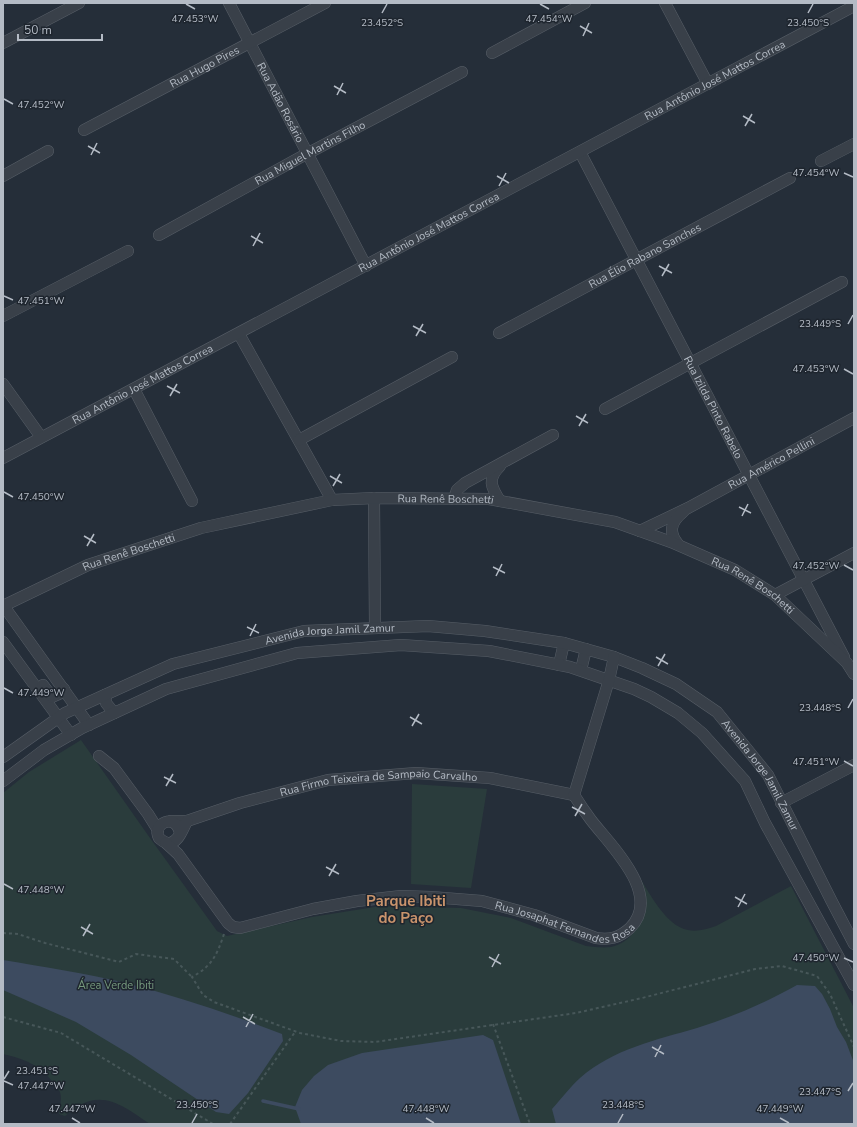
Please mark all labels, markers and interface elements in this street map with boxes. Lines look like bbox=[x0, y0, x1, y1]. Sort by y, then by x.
text: 47.453°W bbox=[171, 12, 219, 26]
text: 47.454°W bbox=[525, 12, 573, 26]
scale bar bbox=[18, 16, 102, 42]
text: 23.452°S bbox=[361, 16, 403, 30]
text: 23.450°S bbox=[787, 16, 829, 30]
text: 50 m bbox=[24, 22, 52, 38]
street label: Rua Antônio José Mattos Correa bbox=[642, 36, 788, 124]
street label: Rua Hugo Pires bbox=[167, 42, 242, 91]
street label: Rua Adão Rosário bbox=[254, 60, 308, 145]
text: 47.452°W bbox=[17, 98, 65, 112]
street label: Rua Miguel Martins Filho bbox=[252, 117, 368, 188]
text: 47.454°W bbox=[792, 166, 840, 180]
street label: Rua Antônio José Mattos Correa bbox=[356, 188, 502, 275]
street label: Rua Élio Rabano Sanches bbox=[586, 219, 704, 292]
text: 47.451°W bbox=[17, 294, 65, 308]
text: 23.449°S bbox=[799, 317, 841, 331]
street label: Rua Antônio José Mattos Correa bbox=[69, 340, 216, 427]
street label: Rua Izilda Pinto Rabelo bbox=[680, 353, 747, 461]
text: 47.453°W bbox=[792, 362, 840, 376]
street label: Rua Américo Pellini bbox=[725, 433, 817, 492]
text: 47.450°W bbox=[17, 490, 65, 504]
street label: Rua Renê Boschetti bbox=[397, 491, 495, 507]
street label: Rua Renê Boschetti bbox=[80, 530, 177, 574]
street label: Rua Renê Boschetti bbox=[709, 553, 798, 617]
text: 47.452°W bbox=[792, 559, 840, 573]
street label: Avenida Jorge Jamil Zamur bbox=[263, 620, 395, 648]
text: 47.449°W bbox=[17, 686, 65, 700]
text: 23.448°S bbox=[799, 701, 841, 715]
street label: Avenida Jorge Jamil Zamur bbox=[718, 716, 802, 833]
text: 47.451°W bbox=[792, 755, 840, 769]
street label: Rua Firmo Teixeira de Sampaio Carvalho bbox=[278, 765, 478, 800]
text: 47.448°W bbox=[17, 883, 65, 897]
district label: Parque Ibiti do Paço bbox=[366, 891, 446, 928]
street label: Rua Josaphat Fernandes Rosa bbox=[493, 897, 638, 946]
text: 47.450°W bbox=[792, 951, 840, 965]
park label: Área Verde Ibiti bbox=[78, 977, 154, 993]
text: 23.451°S bbox=[16, 1064, 58, 1078]
text: 47.447°W bbox=[17, 1079, 65, 1093]
text: 23.447°S bbox=[799, 1085, 841, 1099]
text: 23.450°S bbox=[176, 1098, 218, 1112]
text: 23.448°S bbox=[602, 1098, 644, 1112]
text: 47.447°W bbox=[48, 1102, 96, 1116]
text: 47.448°W bbox=[402, 1102, 450, 1116]
text: 47.449°W bbox=[756, 1102, 804, 1116]

